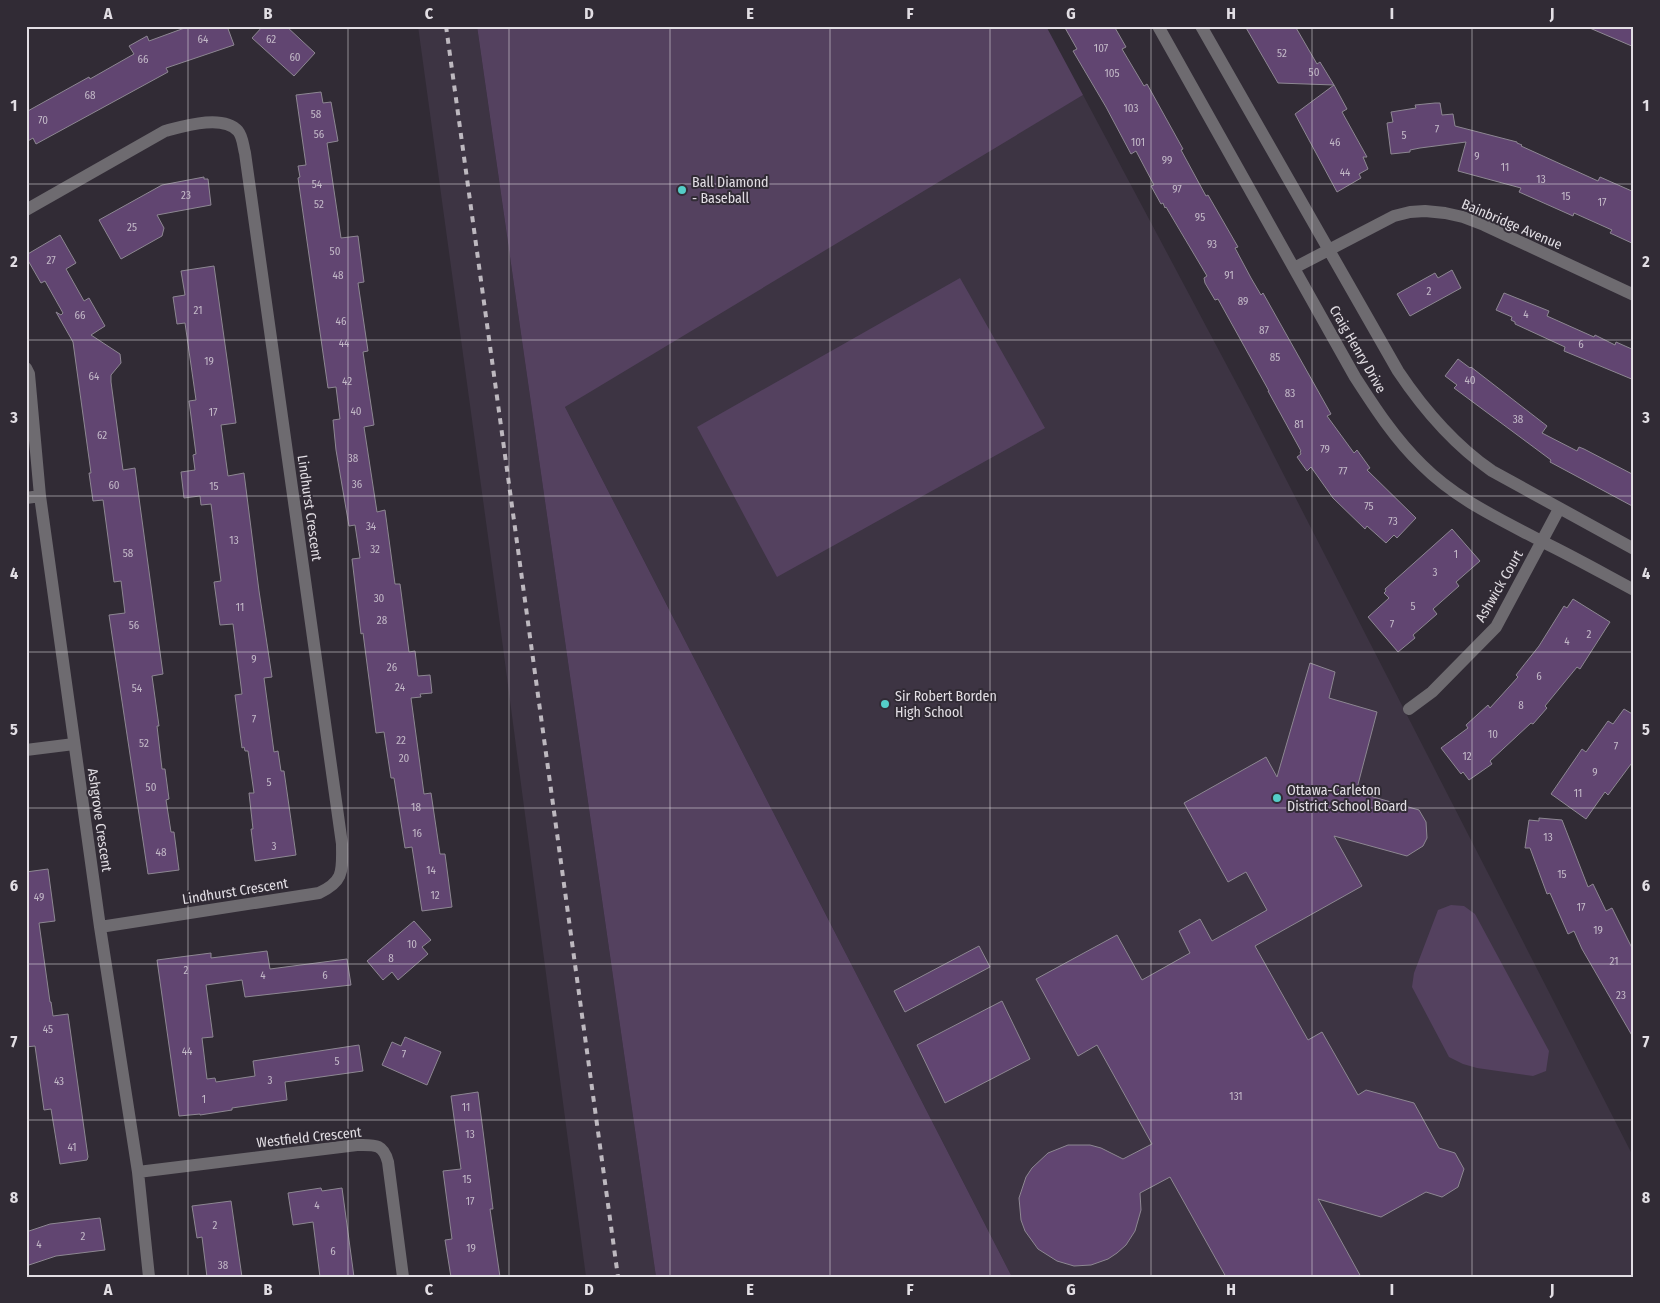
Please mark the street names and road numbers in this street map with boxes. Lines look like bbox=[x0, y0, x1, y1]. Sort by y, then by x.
street label: Bainbridge Avenue bbox=[1459, 196, 1565, 253]
street label: Craig Henry Drive bbox=[1326, 302, 1390, 396]
street label: Lindhurst Crescent bbox=[294, 454, 325, 563]
street label: Ashwick Court bbox=[1472, 547, 1527, 625]
street label: Ashgrove Crescent bbox=[84, 767, 115, 873]
street label: Lindhurst Crescent bbox=[181, 875, 290, 908]
street label: Westfield Crescent bbox=[256, 1123, 363, 1151]

